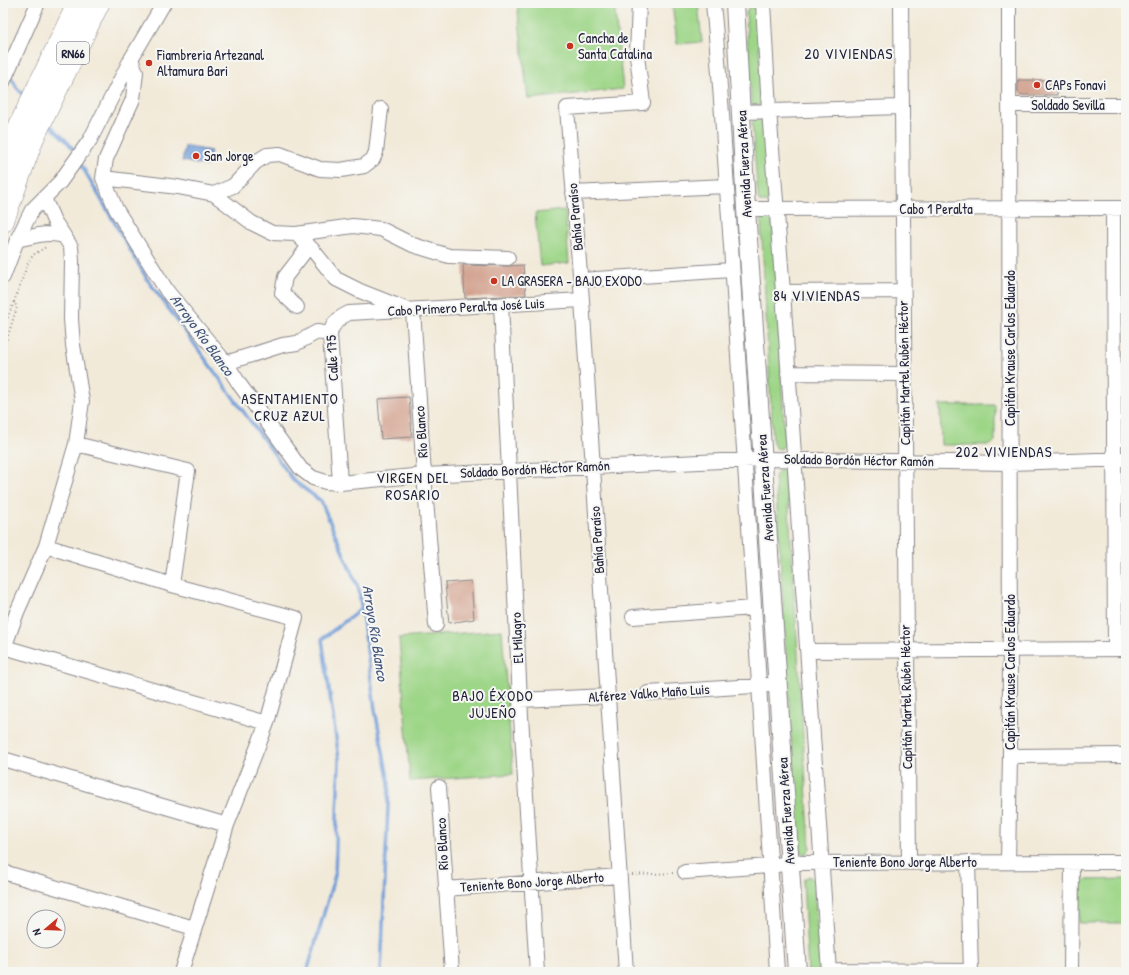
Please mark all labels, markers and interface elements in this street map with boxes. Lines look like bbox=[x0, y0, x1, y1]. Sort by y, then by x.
place label: Cancha de Santa Catalina bbox=[578, 28, 652, 63]
marker: Cancha de Santa Catalina bbox=[565, 41, 575, 51]
road number: RN66 bbox=[57, 42, 89, 64]
district label: 20 VIVIENDAS bbox=[804, 43, 894, 64]
place label: Fiambreria Artezanal Altamura Bari bbox=[156, 45, 264, 80]
marker: Fiambreria Artezanal Altamura Bari bbox=[144, 58, 154, 68]
place label: CAPs Fonavi bbox=[1045, 75, 1106, 94]
marker: CAPs Fonavi bbox=[1032, 80, 1042, 90]
street label: Soldado Sevilla bbox=[1031, 95, 1105, 114]
street label: Avenida Fuerza Aérea bbox=[731, 110, 756, 218]
place label: San Jorge bbox=[204, 146, 254, 166]
marker: San Jorge bbox=[191, 151, 201, 161]
street label: Bahía Paraíso bbox=[562, 182, 587, 252]
street label: Cabo 1 Peralta bbox=[899, 199, 973, 218]
street label: Capitán Krause Carlos Eduardo bbox=[1000, 270, 1020, 426]
place label: LA GRASERA - BAJO EXODO bbox=[502, 271, 642, 290]
marker: LA GRASERA - BAJO EXODO bbox=[489, 276, 499, 286]
district label: 84 VIVIENDAS bbox=[773, 285, 861, 306]
water label: Arroyo Río Blanco bbox=[166, 289, 240, 381]
street label: Cabo Primero Peralta José Luis bbox=[387, 293, 545, 320]
street label: Capitán Martel Rubén Héctor bbox=[893, 300, 915, 446]
street label: Calle 175 bbox=[321, 335, 342, 381]
district label: ASENTAMIENTO CRUZ AZUL bbox=[241, 388, 339, 426]
street label: Río Blanco bbox=[409, 405, 432, 459]
street label: Avenida Fuerza Aérea bbox=[751, 433, 778, 542]
district label: 202 VIVIENDAS bbox=[955, 441, 1053, 462]
street label: Soldado Bordón Héctor Ramón bbox=[784, 449, 934, 470]
street label: Soldado Bordón Héctor Ramón bbox=[460, 455, 610, 482]
district label: VIRGEN DEL ROSARIO bbox=[376, 467, 450, 505]
street label: Bahía Paraíso bbox=[585, 505, 608, 574]
water label: Arroyo Río Blanco bbox=[358, 584, 394, 683]
street label: Capitán Krause Carlos Eduardo bbox=[1000, 594, 1020, 750]
street label: El Milagro bbox=[506, 612, 528, 664]
street label: Capitán Martel Rubén Héctor bbox=[895, 624, 917, 770]
street label: Alférez Valko Maño Luis bbox=[588, 679, 710, 706]
district label: BAJO ÉXODO JUJEÑO bbox=[452, 685, 534, 723]
street label: Avenida Fuerza Aérea bbox=[772, 756, 799, 865]
street label: Río Blanco bbox=[431, 817, 452, 871]
street label: Teniente Bono Jorge Alberto bbox=[833, 852, 977, 872]
street label: Teniente Bono Jorge Alberto bbox=[459, 867, 605, 897]
north arrow bbox=[26, 909, 66, 949]
text: N bbox=[29, 927, 44, 937]

